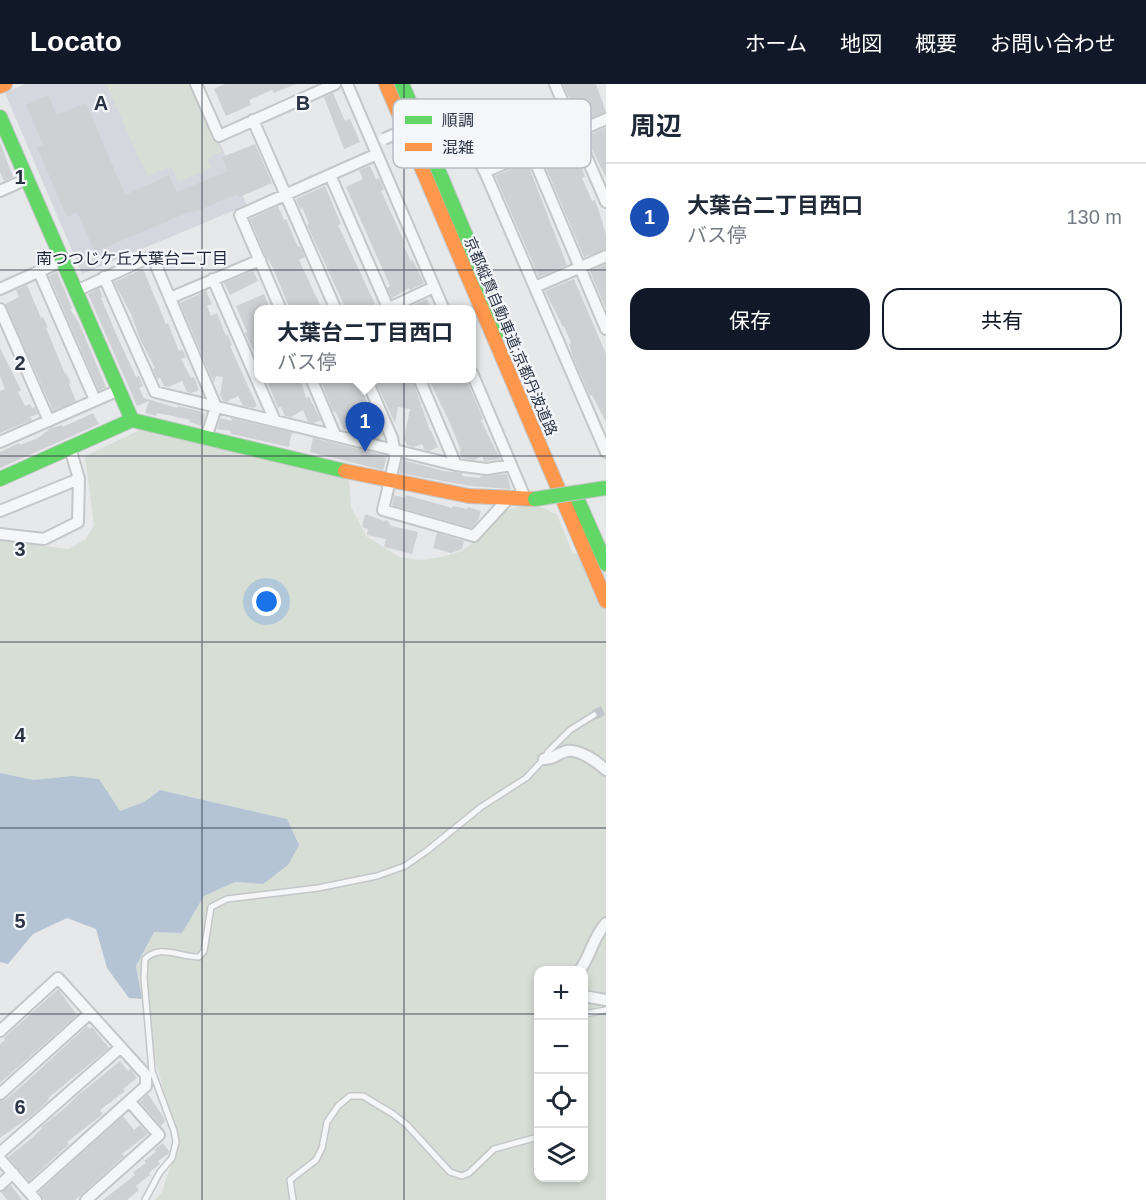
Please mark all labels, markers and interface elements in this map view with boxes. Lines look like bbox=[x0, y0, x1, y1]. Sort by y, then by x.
text: Locato bbox=[30, 26, 122, 57]
text: ホーム bbox=[745, 32, 807, 55]
text: 地図 bbox=[840, 32, 882, 55]
text: 概要 bbox=[915, 32, 957, 55]
text: お問い合わせ bbox=[990, 32, 1116, 55]
text: A bbox=[94, 92, 108, 114]
text: B bbox=[296, 92, 310, 114]
legend bbox=[393, 99, 591, 168]
text: 周辺 bbox=[630, 111, 682, 141]
text: 順調 bbox=[442, 112, 474, 129]
text: 混雑 bbox=[442, 139, 474, 156]
text: 1 bbox=[14, 166, 26, 188]
text: 大葉台二丁目西口 bbox=[687, 193, 863, 218]
text: 1 bbox=[644, 206, 655, 228]
text: 130 m bbox=[1066, 206, 1122, 228]
text: バス停 bbox=[687, 224, 747, 246]
street label: 京都縦貫自動車道;京都丹波道路 bbox=[461, 234, 561, 438]
district label: 南つつじケ丘大葉台二丁目 bbox=[36, 250, 228, 267]
button: 保存 bbox=[630, 288, 870, 350]
button: 共有 bbox=[882, 288, 1122, 350]
popup bbox=[254, 305, 476, 383]
text: 大葉台二丁目西口 bbox=[277, 320, 453, 345]
text: バス停 bbox=[277, 351, 337, 373]
text: 2 bbox=[14, 352, 26, 374]
pin: 1 bbox=[346, 402, 385, 452]
text: 3 bbox=[14, 538, 26, 560]
your location bbox=[252, 587, 281, 616]
text: 4 bbox=[14, 724, 26, 746]
text: 5 bbox=[14, 910, 26, 932]
map controls bbox=[534, 966, 588, 1182]
button: + bbox=[534, 966, 588, 1020]
button: − bbox=[534, 1020, 588, 1074]
button: locate bbox=[534, 1074, 588, 1128]
text: 6 bbox=[14, 1096, 26, 1118]
button: layers bbox=[534, 1128, 588, 1182]

